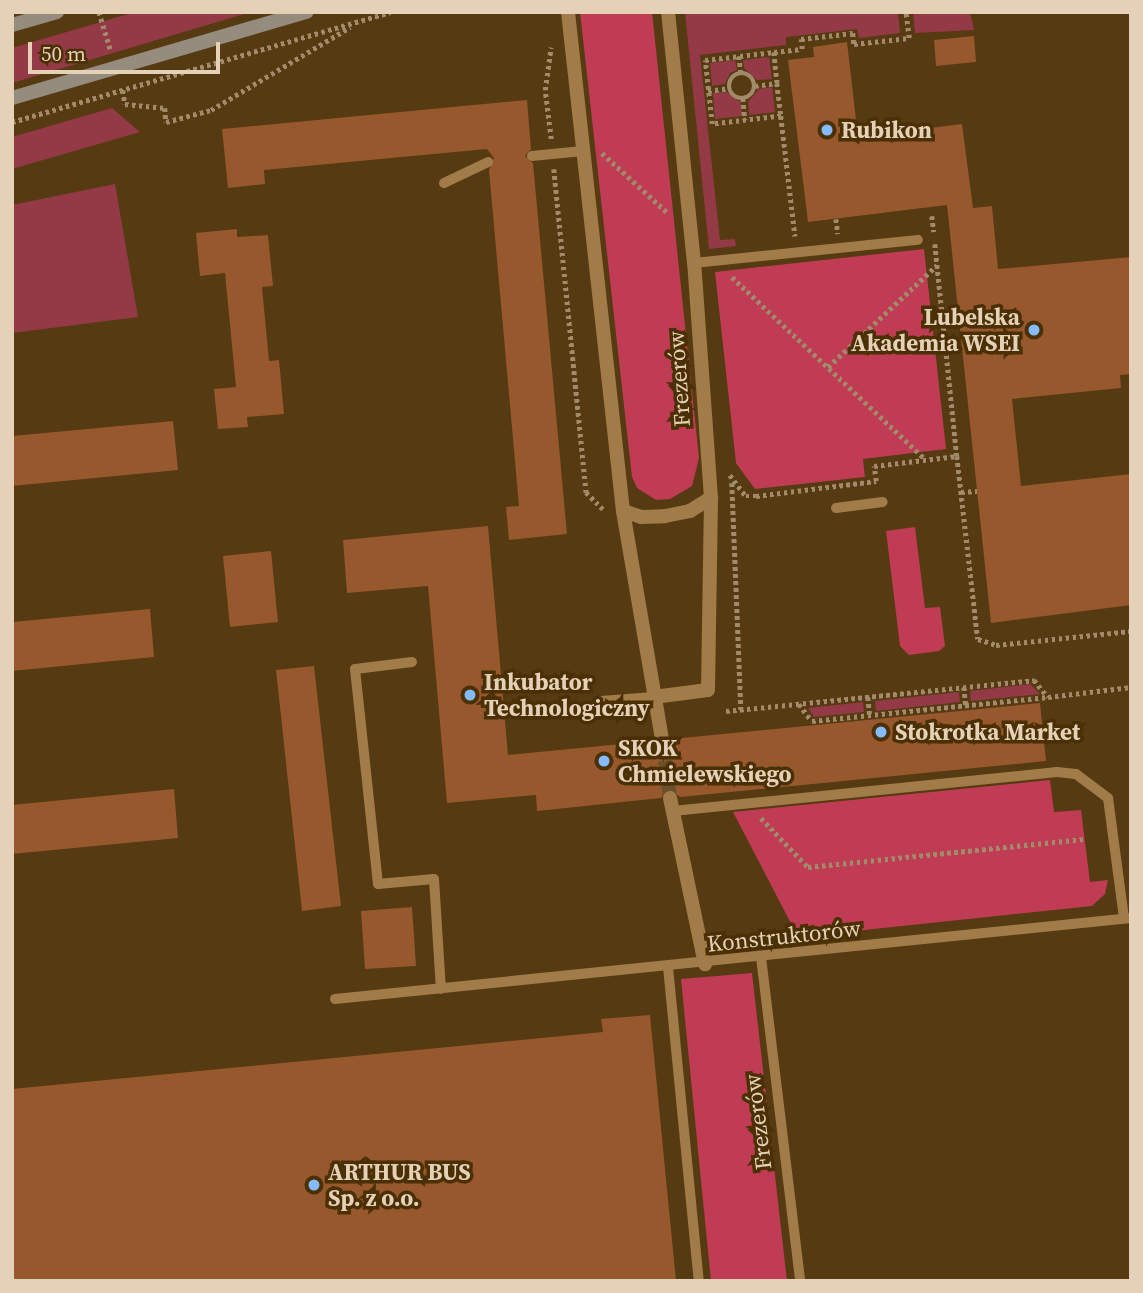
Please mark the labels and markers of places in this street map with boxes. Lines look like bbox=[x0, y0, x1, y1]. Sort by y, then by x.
place label: Rubikon bbox=[841, 116, 932, 144]
marker: Rubikon bbox=[819, 122, 835, 138]
place label: Lubelska Akademia WSEI bbox=[851, 303, 1020, 357]
marker: Lubelska Akademia WSEI bbox=[1026, 322, 1042, 338]
place label: Inkubator Technologiczny bbox=[484, 668, 650, 722]
marker: Inkubator Technologiczny bbox=[462, 687, 478, 703]
place label: Stokrotka Market bbox=[895, 718, 1080, 746]
marker: Stokrotka Market bbox=[873, 724, 889, 740]
place label: SKOK Chmielewskiego bbox=[618, 734, 791, 788]
marker: SKOK Chmielewskiego bbox=[596, 753, 612, 769]
place label: ARTHUR BUS Sp. z o.o. bbox=[328, 1158, 471, 1212]
marker: ARTHUR BUS Sp. z o.o. bbox=[306, 1177, 322, 1193]

